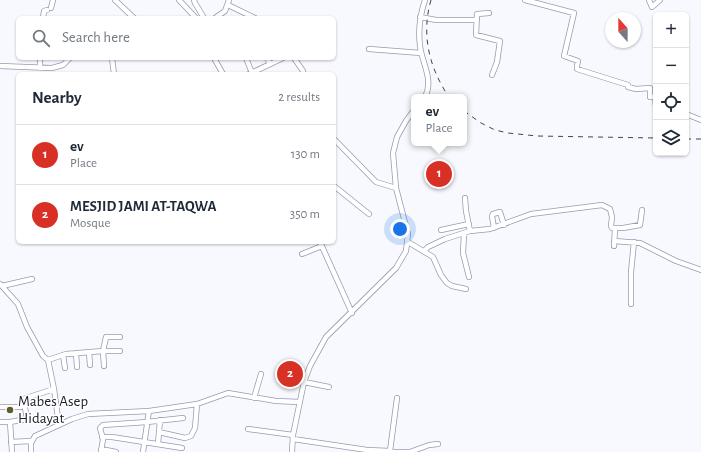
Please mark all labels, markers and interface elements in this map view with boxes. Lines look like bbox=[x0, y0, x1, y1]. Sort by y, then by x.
north arrow bbox=[605, 12, 641, 48]
map controls bbox=[653, 12, 689, 156]
button: + bbox=[653, 12, 689, 48]
search box bbox=[16, 16, 336, 60]
icon: search bbox=[30, 27, 52, 49]
text: Search here bbox=[62, 30, 130, 45]
button: − bbox=[653, 48, 689, 84]
button: locate bbox=[653, 84, 689, 120]
text: Nearby bbox=[32, 89, 82, 106]
text: 2 results bbox=[278, 91, 320, 104]
popup bbox=[411, 94, 467, 146]
text: ev bbox=[426, 104, 439, 119]
button: layers bbox=[653, 120, 689, 156]
text: Place bbox=[426, 122, 452, 135]
text: ev bbox=[70, 139, 84, 154]
text: 1 bbox=[43, 148, 47, 161]
text: 130 m bbox=[291, 148, 320, 161]
text: Place bbox=[70, 157, 97, 170]
pin: 1 bbox=[426, 159, 452, 189]
text: MESJID JAMI AT-TAQWA bbox=[70, 199, 217, 214]
text: 2 bbox=[42, 208, 48, 221]
text: 350 m bbox=[290, 208, 320, 221]
text: Mosque bbox=[70, 217, 110, 230]
your location bbox=[390, 219, 410, 239]
pin: 2 bbox=[277, 359, 303, 389]
place label: Mabes Asep Hidayat bbox=[18, 394, 88, 426]
marker: Mabes Asep Hidayat bbox=[5, 405, 15, 415]

